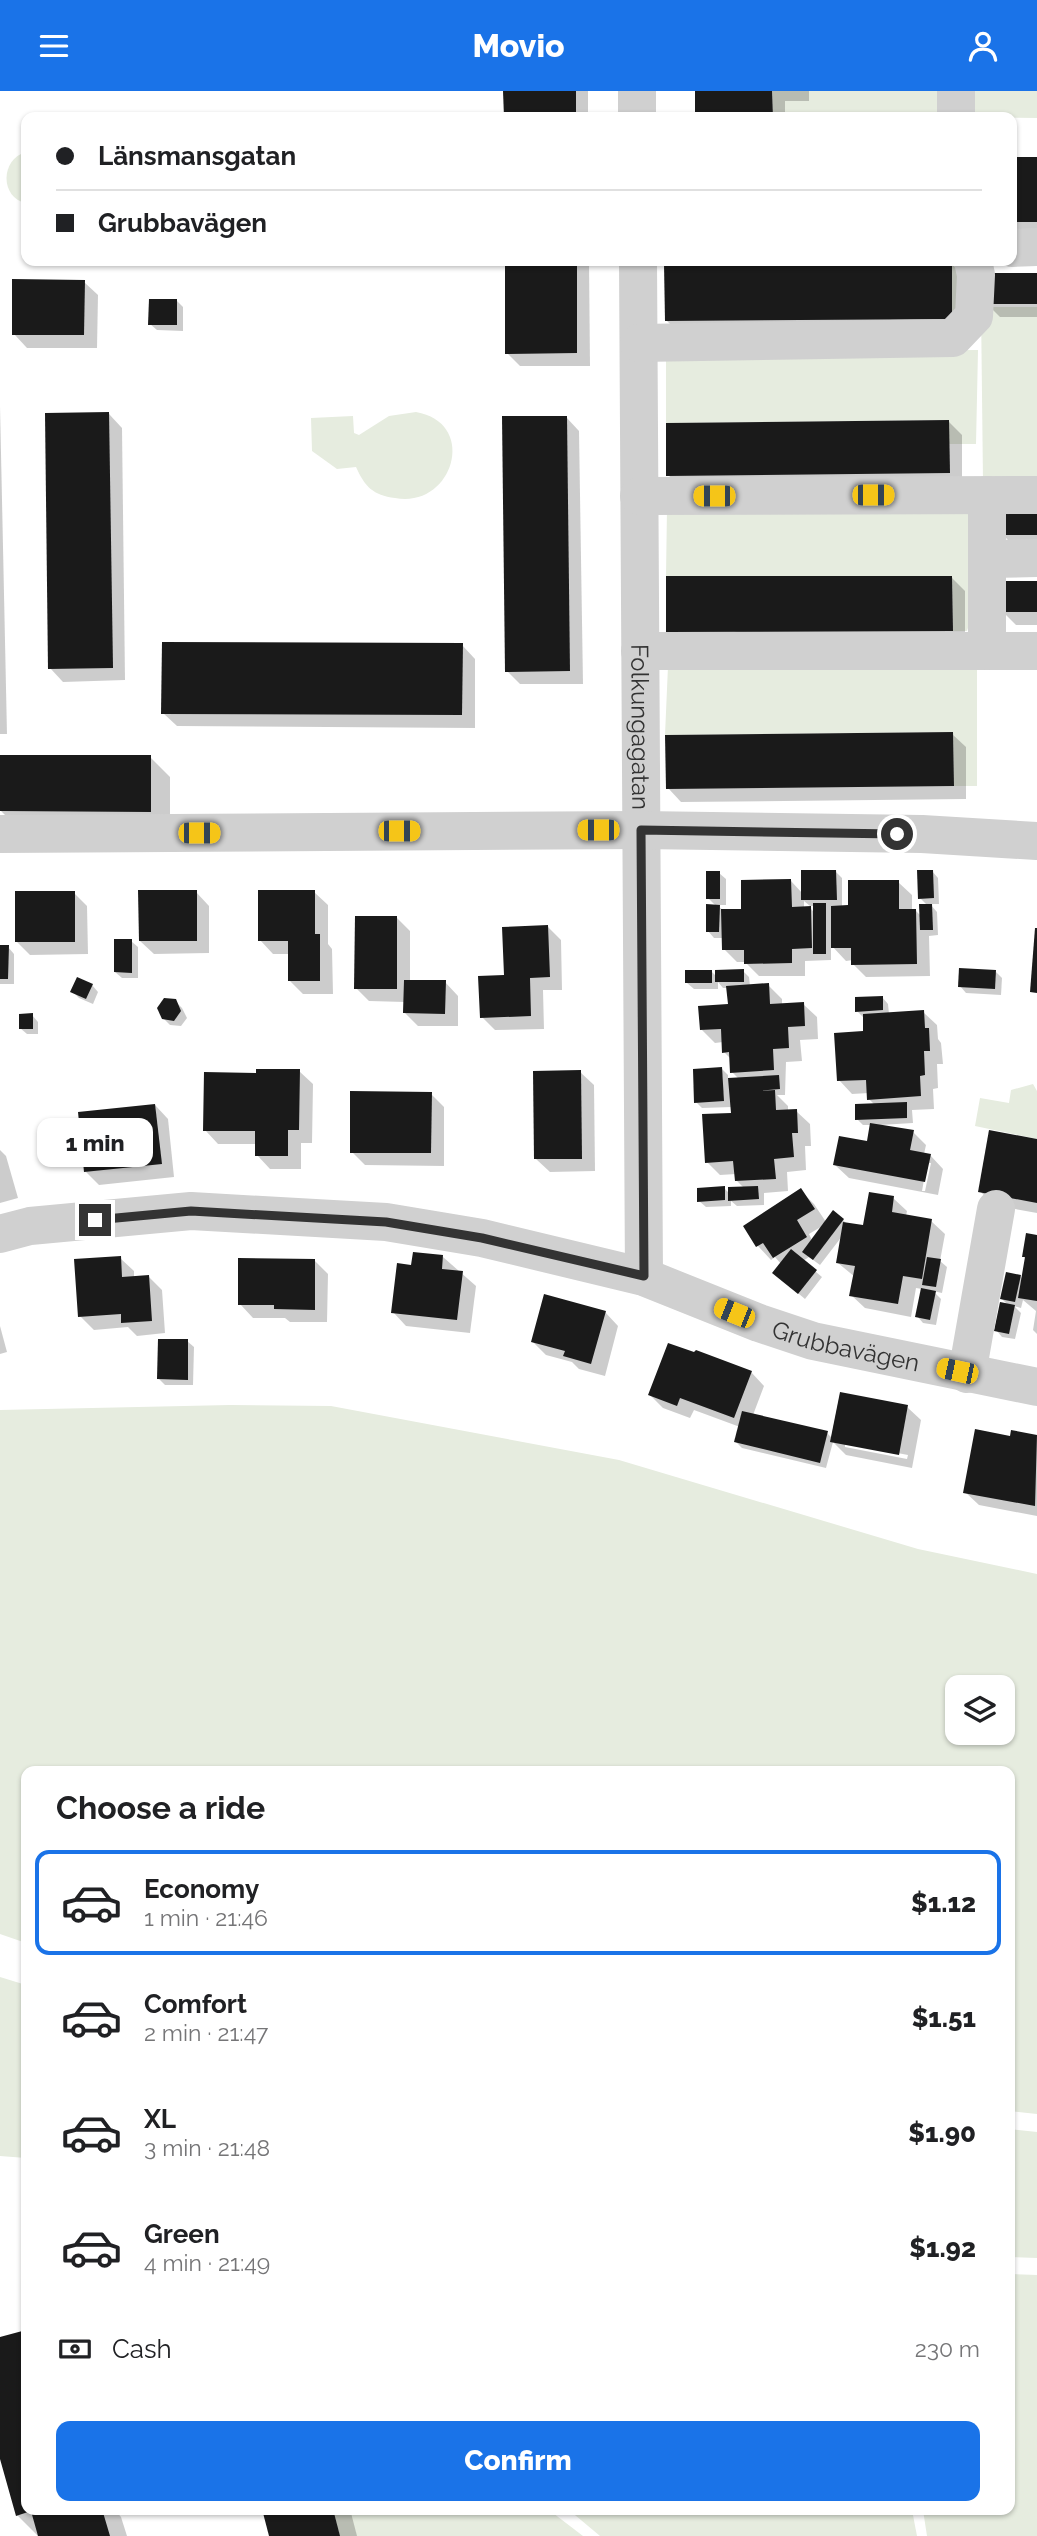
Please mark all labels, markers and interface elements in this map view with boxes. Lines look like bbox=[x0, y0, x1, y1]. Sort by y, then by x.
icon: menu bbox=[35, 27, 73, 65]
text: Movio bbox=[472, 27, 565, 64]
icon: person bbox=[964, 27, 1002, 65]
text: Länsmansgatan bbox=[98, 141, 296, 171]
text: Grubbavägen bbox=[98, 208, 267, 238]
car bbox=[853, 485, 895, 506]
car bbox=[694, 486, 736, 507]
street label: Folkungagatan bbox=[626, 644, 656, 810]
route start bbox=[881, 818, 913, 850]
car bbox=[578, 820, 620, 841]
car bbox=[379, 821, 421, 842]
car bbox=[179, 823, 221, 844]
callout: 1 min bbox=[37, 1119, 153, 1167]
text: 1 min bbox=[65, 1129, 125, 1156]
route end bbox=[79, 1204, 111, 1236]
car bbox=[711, 1295, 758, 1331]
street label: Grubbavägen bbox=[768, 1314, 922, 1377]
car bbox=[935, 1356, 980, 1386]
map controls bbox=[945, 1675, 1015, 1745]
button: layers bbox=[945, 1675, 1015, 1745]
text: Choose a ride bbox=[56, 1789, 265, 1826]
icon: car bbox=[60, 1871, 123, 1934]
text: Economy bbox=[144, 1874, 259, 1904]
text: $1.12 bbox=[911, 1888, 976, 1918]
text: 1 min · 21:46 bbox=[144, 1904, 268, 1931]
icon: car bbox=[60, 1986, 123, 2049]
text: Comfort bbox=[144, 1989, 247, 2019]
text: $1.51 bbox=[912, 2003, 976, 2033]
text: 2 min · 21:47 bbox=[144, 2019, 268, 2046]
icon: car bbox=[60, 2101, 123, 2164]
text: XL bbox=[144, 2104, 176, 2134]
text: $1.90 bbox=[908, 2118, 976, 2148]
text: 3 min · 21:48 bbox=[144, 2134, 270, 2161]
icon: car bbox=[60, 2216, 123, 2279]
text: Green bbox=[144, 2219, 220, 2249]
text: $1.92 bbox=[909, 2233, 976, 2263]
text: 4 min · 21:49 bbox=[144, 2249, 270, 2276]
icon: cash bbox=[56, 2330, 94, 2368]
text: Cash bbox=[112, 2334, 172, 2364]
text: 230 m bbox=[915, 2335, 980, 2362]
button: Confirm bbox=[56, 2421, 980, 2501]

